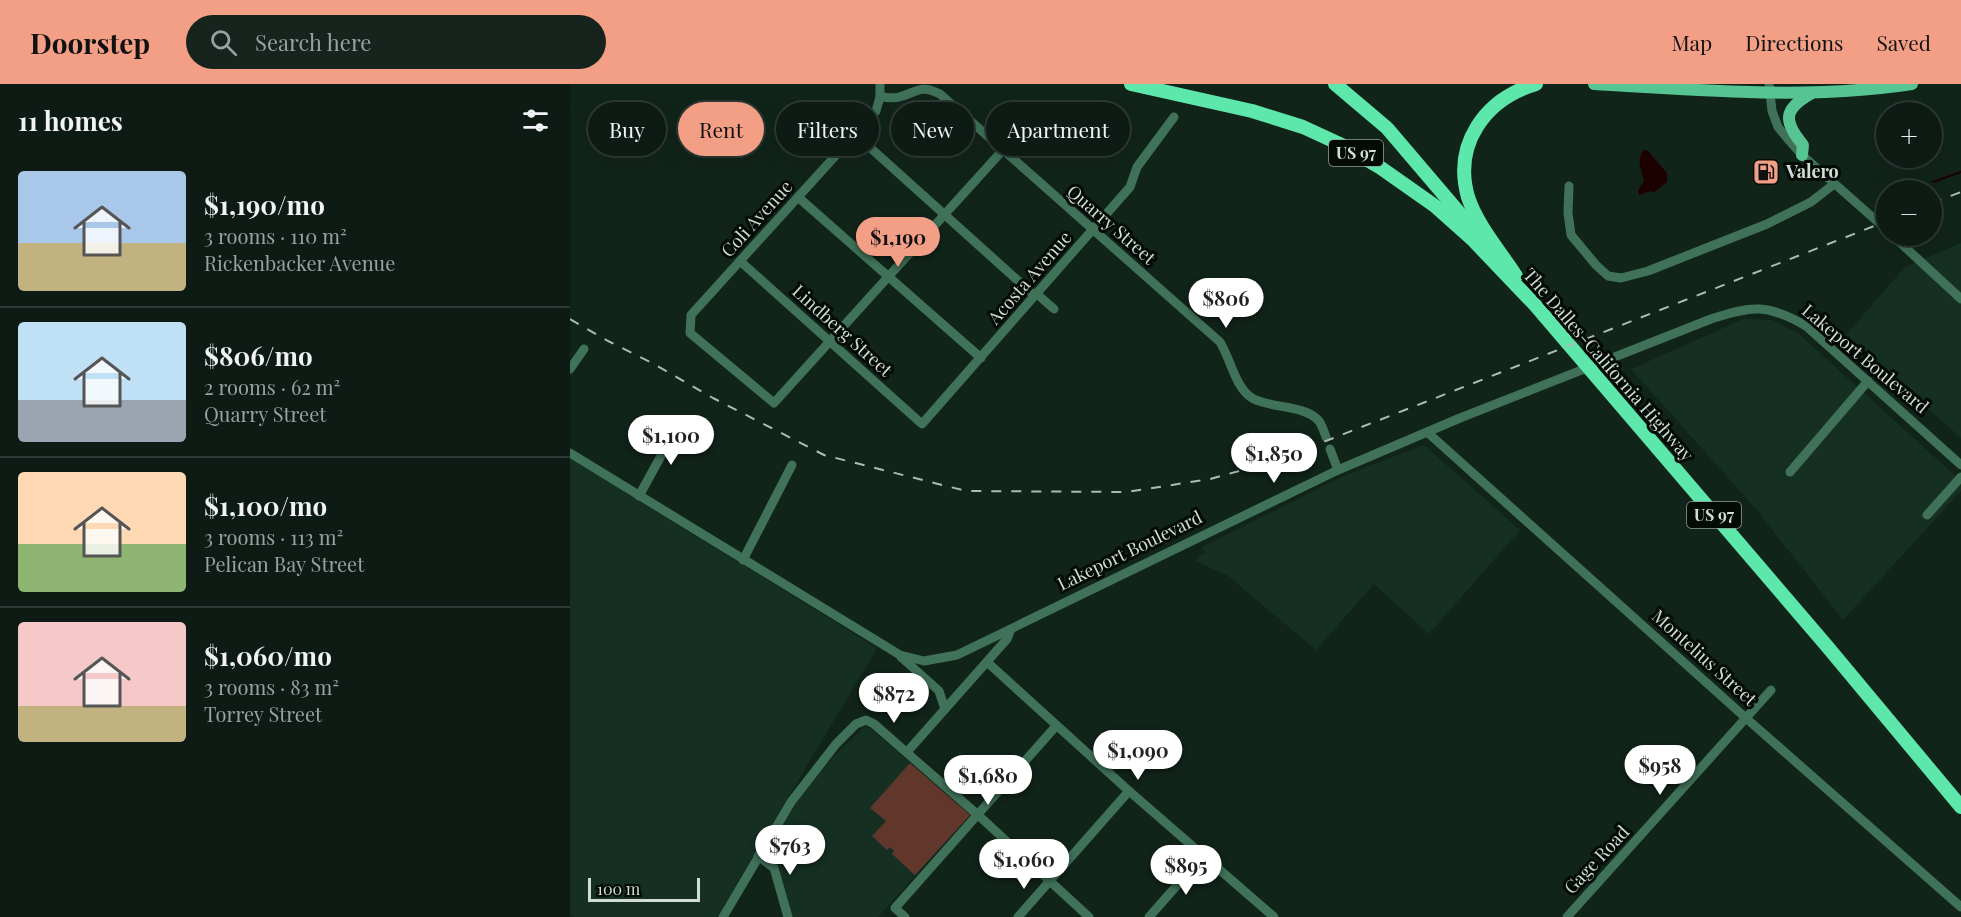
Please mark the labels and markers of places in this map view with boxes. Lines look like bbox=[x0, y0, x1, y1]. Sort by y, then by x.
fuel station icon: Valero bbox=[1751, 157, 1781, 187]
place label: Valero bbox=[1785, 159, 1839, 183]
pin: $1,190 bbox=[849, 217, 947, 268]
pin: $806 bbox=[1190, 278, 1262, 329]
pin: $1,100 bbox=[622, 415, 720, 466]
pin: $1,850 bbox=[1225, 433, 1323, 484]
pin: $872 bbox=[858, 673, 930, 724]
pin: $1,090 bbox=[1089, 730, 1187, 781]
pin: $958 bbox=[1624, 745, 1696, 796]
pin: $1,680 bbox=[939, 755, 1037, 806]
pin: $763 bbox=[754, 825, 826, 876]
pin: $1,060 bbox=[975, 839, 1073, 890]
pin: $895 bbox=[1150, 845, 1222, 896]

